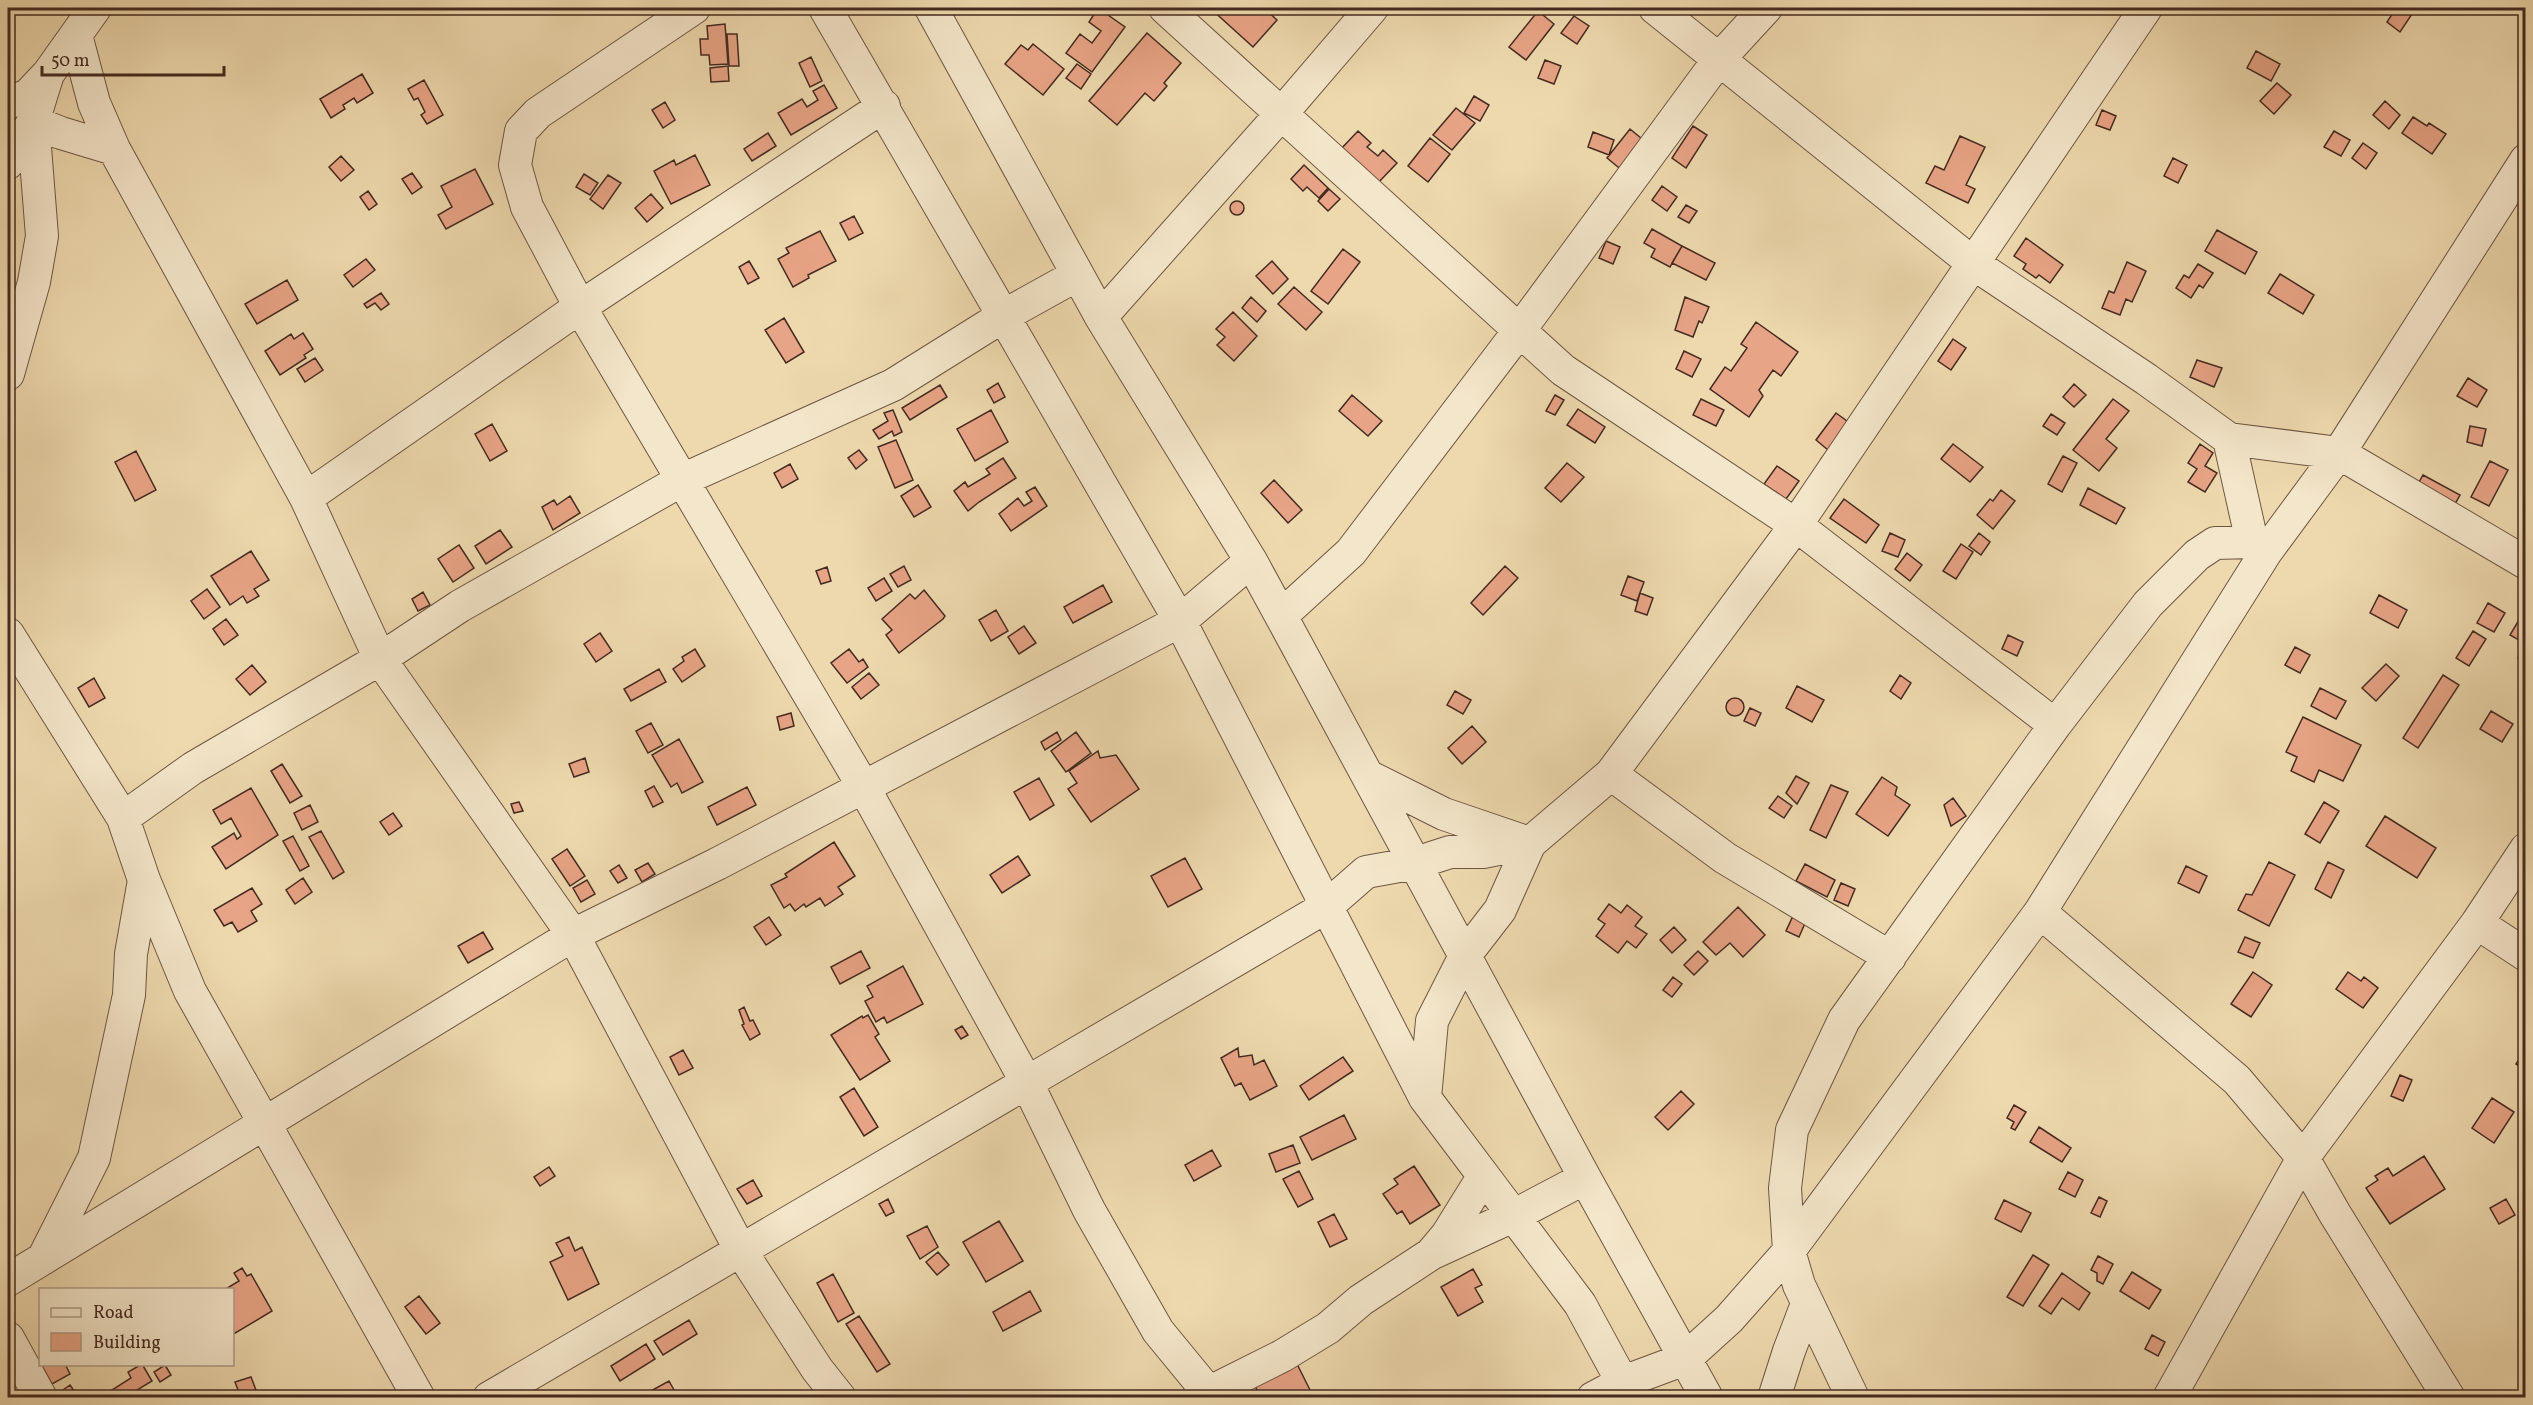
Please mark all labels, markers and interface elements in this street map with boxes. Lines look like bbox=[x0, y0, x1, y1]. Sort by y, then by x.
scale bar bbox=[42, 39, 224, 77]
text: 50 m bbox=[51, 49, 90, 74]
legend bbox=[39, 1288, 234, 1366]
text: Road bbox=[93, 1301, 134, 1326]
text: Building bbox=[93, 1331, 161, 1356]

